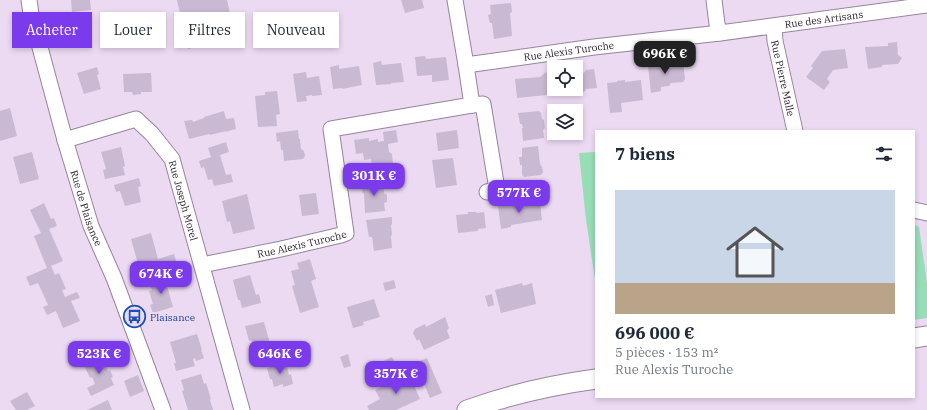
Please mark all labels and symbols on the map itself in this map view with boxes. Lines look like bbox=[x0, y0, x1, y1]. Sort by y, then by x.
street label: Rue des Artisans bbox=[784, 7, 864, 31]
street label: Rue Alexis Turoche bbox=[523, 38, 615, 63]
street label: Rue Pierre Malle bbox=[768, 39, 798, 117]
pin: 696K € bbox=[632, 41, 698, 75]
street label: Rue Joseph Morel bbox=[166, 159, 201, 242]
pin: 301K € bbox=[341, 163, 407, 197]
street label: Rue de Plaisance bbox=[68, 168, 106, 248]
pin: 577K € bbox=[486, 180, 552, 214]
street label: Rue Alexis Turoche bbox=[256, 227, 348, 260]
pin: 674K € bbox=[128, 261, 194, 295]
bus stop icon: Plaisance bbox=[121, 304, 147, 330]
place label: Plaisance bbox=[150, 311, 195, 324]
pin: 523K € bbox=[66, 341, 132, 375]
pin: 646K € bbox=[247, 341, 313, 375]
pin: 357K € bbox=[363, 361, 429, 395]

